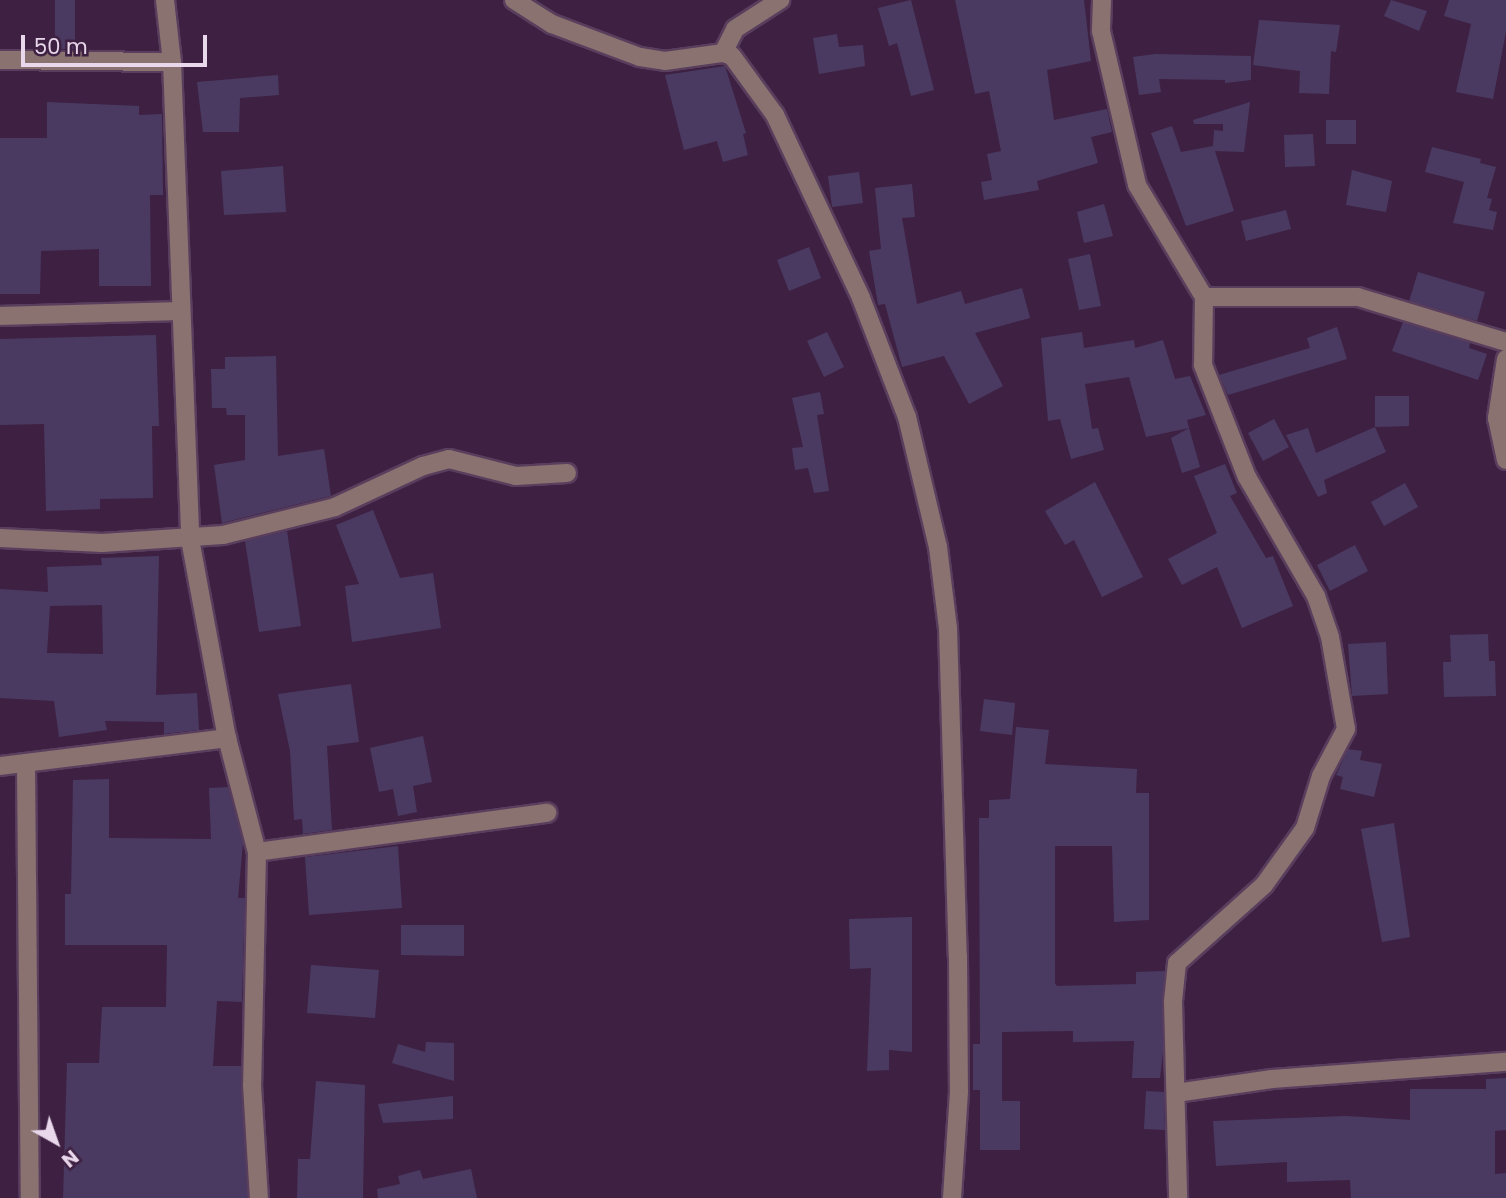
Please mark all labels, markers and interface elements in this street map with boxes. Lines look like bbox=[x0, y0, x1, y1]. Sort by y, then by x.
scale bar bbox=[24, 21, 210, 65]
text: 50 m bbox=[34, 32, 88, 61]
north arrow bbox=[21, 1107, 91, 1177]
text: N bbox=[56, 1144, 84, 1173]

